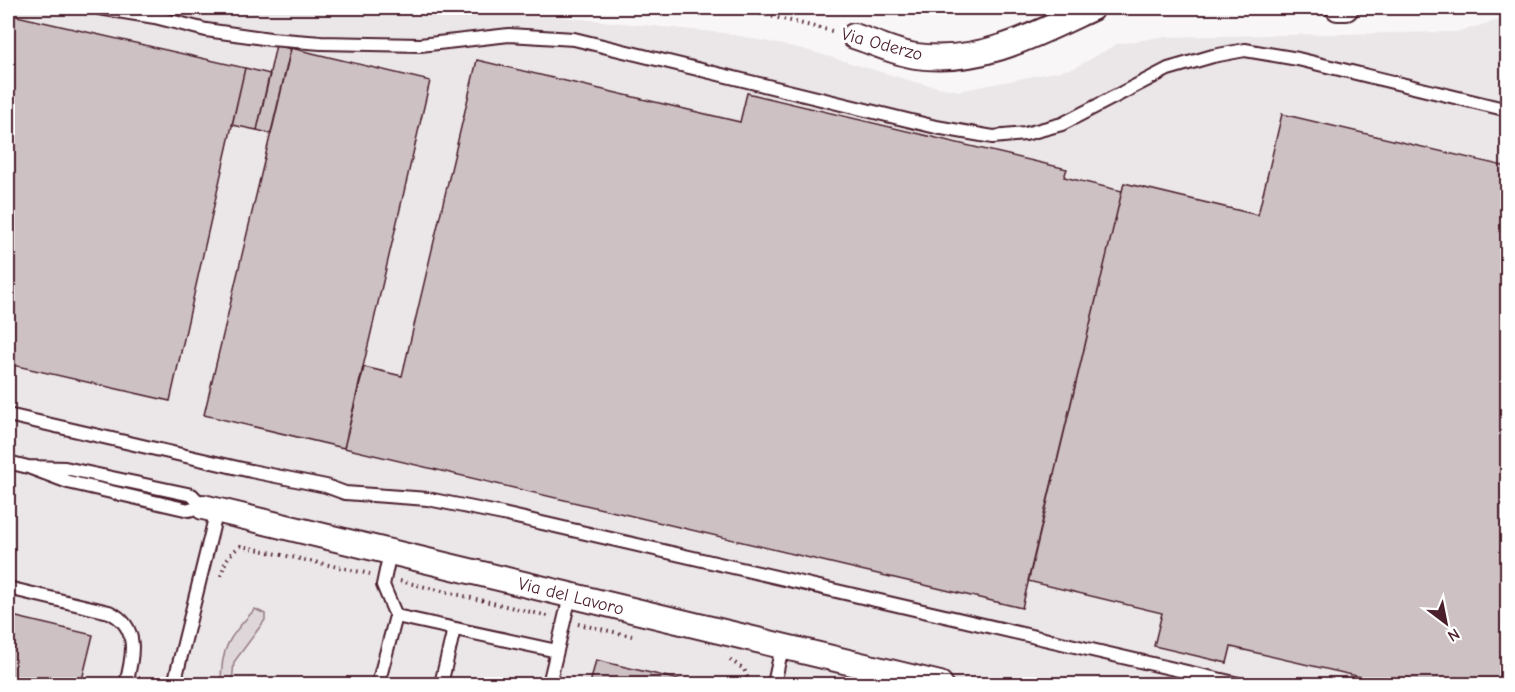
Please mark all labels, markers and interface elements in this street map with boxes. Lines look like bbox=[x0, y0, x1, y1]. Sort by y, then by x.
street label: Via Oderzo bbox=[839, 24, 925, 65]
street label: Via del Lavoro bbox=[516, 573, 626, 620]
north arrow bbox=[1416, 593, 1476, 653]
text: N bbox=[1444, 624, 1463, 645]

